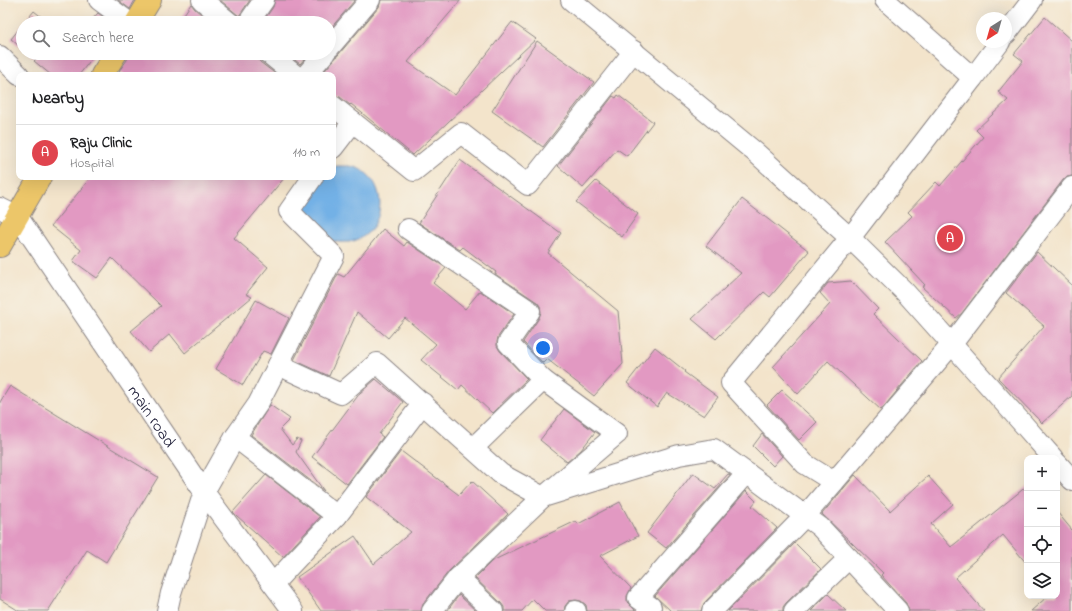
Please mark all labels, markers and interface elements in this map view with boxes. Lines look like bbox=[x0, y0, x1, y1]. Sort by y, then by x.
north arrow bbox=[976, 12, 1012, 48]
search box bbox=[16, 16, 336, 60]
icon: search bbox=[30, 27, 52, 49]
text: Search here bbox=[62, 27, 134, 49]
text: Nearby bbox=[32, 86, 84, 111]
text: Raju Clinic bbox=[70, 132, 132, 154]
text: A bbox=[41, 143, 49, 162]
text: 110 m bbox=[293, 143, 320, 162]
text: Hospital bbox=[70, 154, 114, 173]
pin: A bbox=[937, 223, 963, 253]
your location bbox=[533, 338, 553, 358]
street label: main road bbox=[121, 380, 182, 453]
map controls bbox=[1024, 455, 1060, 599]
button: + bbox=[1024, 455, 1060, 491]
button: − bbox=[1024, 491, 1060, 527]
button: locate bbox=[1024, 527, 1060, 563]
button: layers bbox=[1024, 563, 1060, 599]

